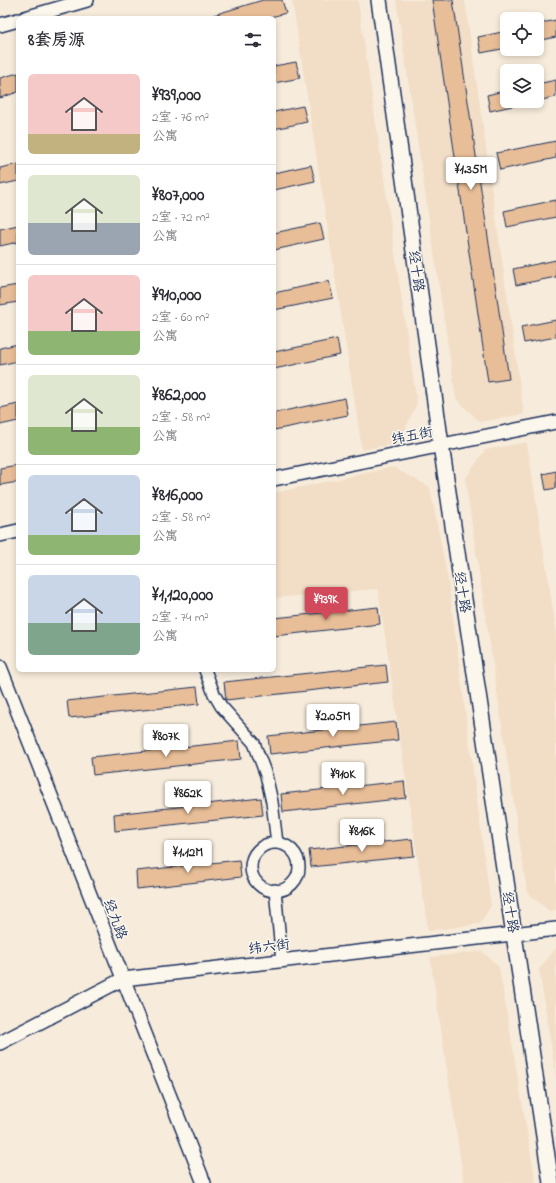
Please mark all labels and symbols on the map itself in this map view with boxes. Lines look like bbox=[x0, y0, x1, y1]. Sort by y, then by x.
pin: ¥1.35M bbox=[438, 157, 504, 191]
street label: 经十路 bbox=[402, 249, 429, 293]
street label: 纬五街 bbox=[390, 422, 435, 451]
street label: 经十路 bbox=[448, 570, 475, 615]
pin: ¥939K bbox=[298, 587, 354, 621]
pin: ¥2.05M bbox=[300, 704, 366, 738]
pin: ¥807K bbox=[138, 724, 194, 758]
pin: ¥910K bbox=[315, 762, 371, 796]
pin: ¥862K bbox=[160, 781, 216, 815]
pin: ¥816K bbox=[334, 819, 390, 853]
pin: ¥1.12M bbox=[155, 840, 221, 874]
street label: 经十路 bbox=[496, 890, 523, 935]
street label: 经九路 bbox=[97, 896, 132, 943]
street label: 纬六街 bbox=[247, 935, 291, 960]

